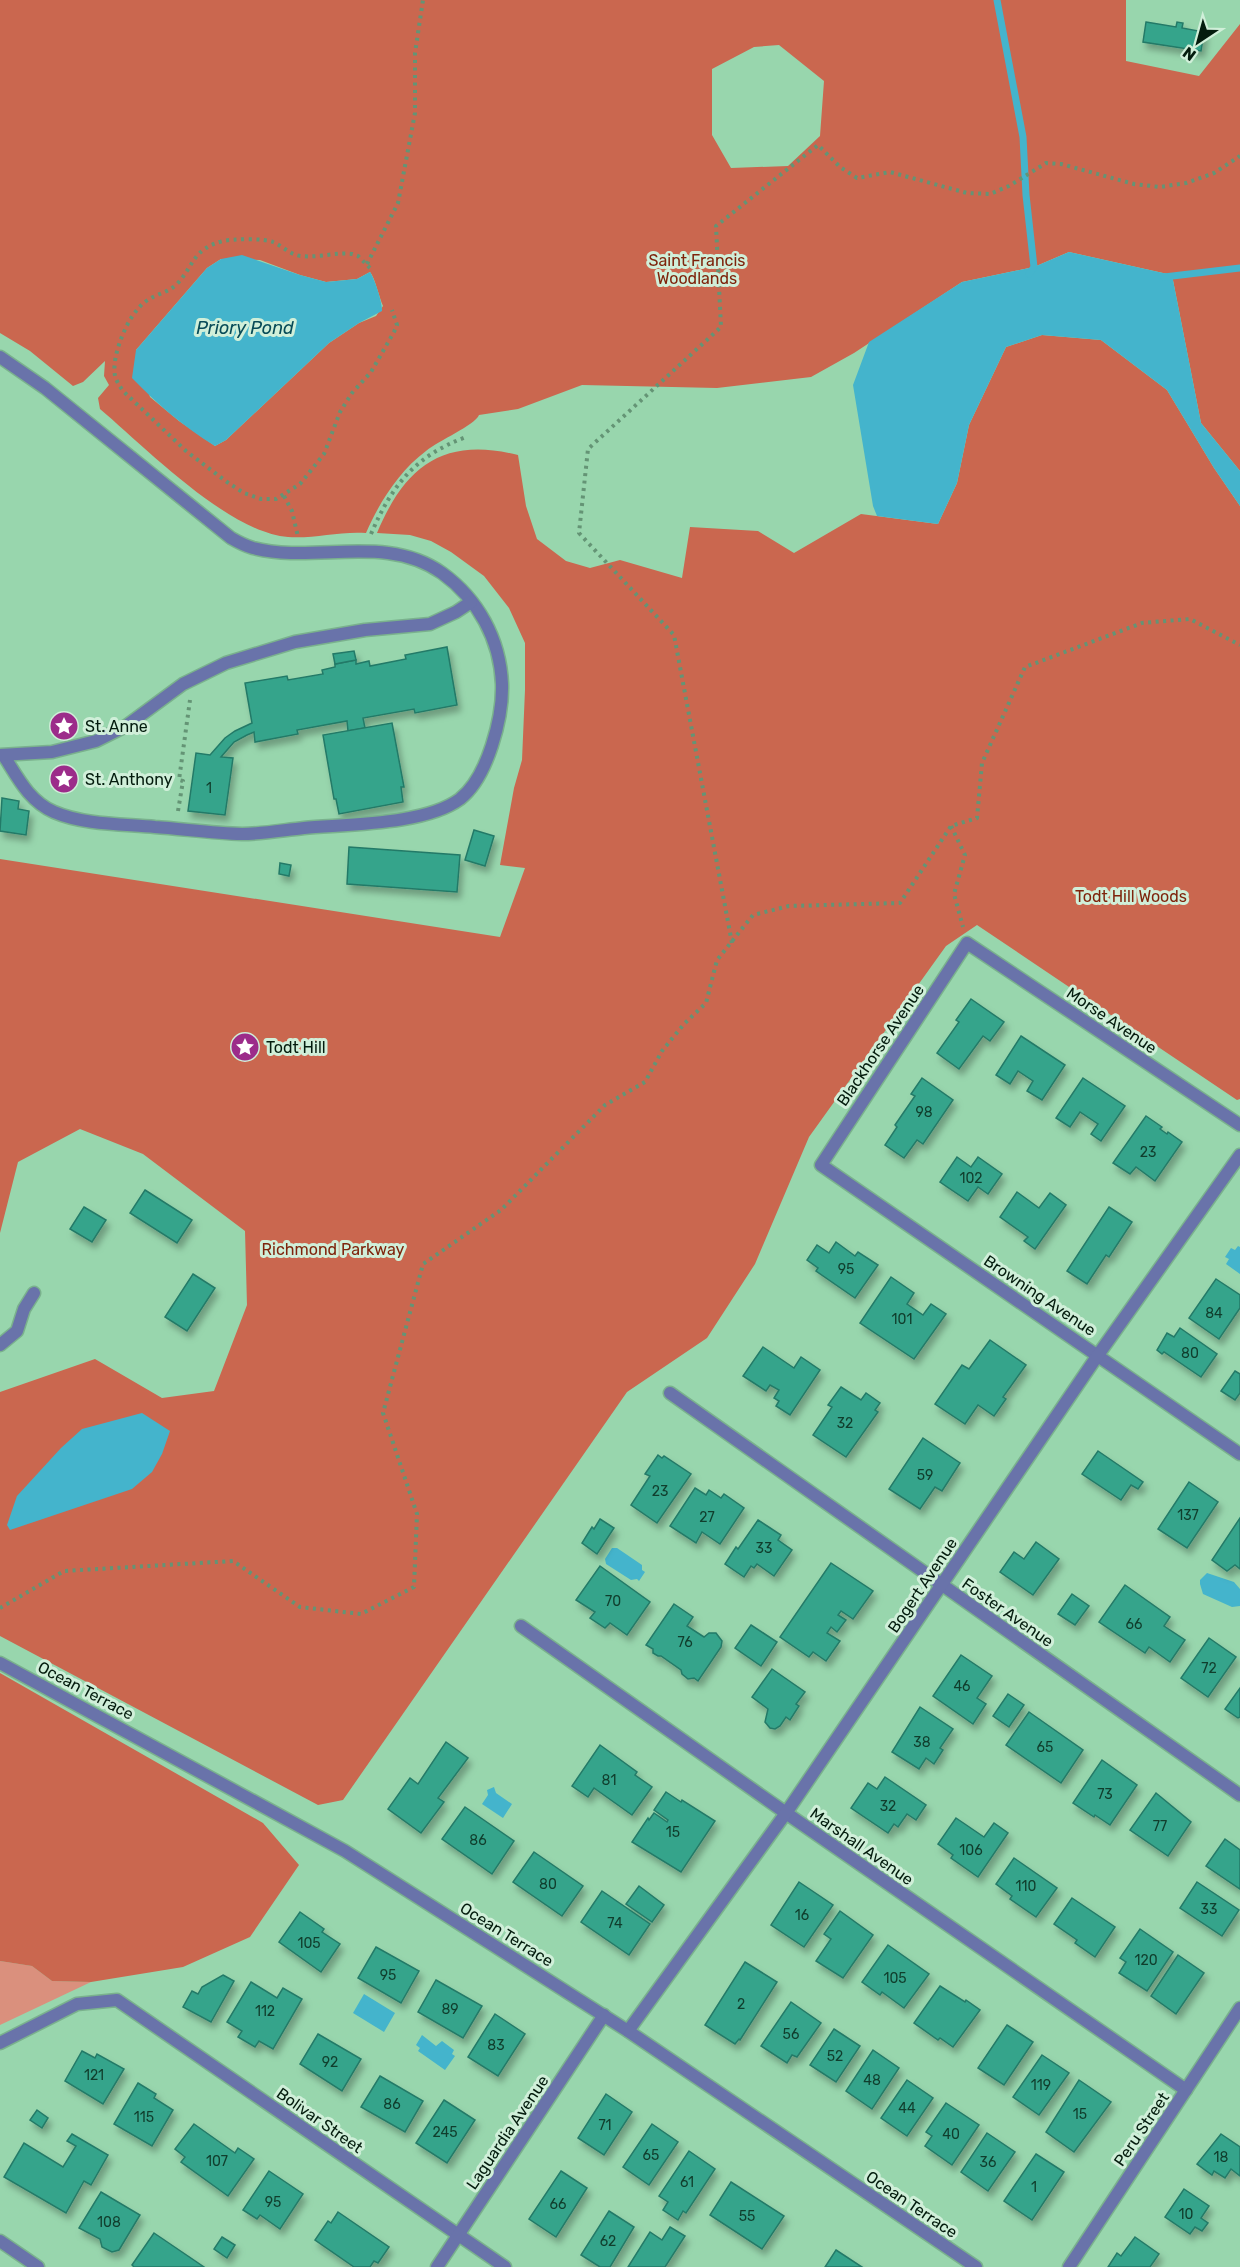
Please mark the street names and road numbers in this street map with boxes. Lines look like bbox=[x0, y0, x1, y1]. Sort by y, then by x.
street label: Blackhorse Avenue bbox=[833, 981, 928, 1110]
street label: Morse Avenue bbox=[1063, 983, 1160, 1058]
street label: Browning Avenue bbox=[980, 1251, 1099, 1340]
street label: Bogert Avenue bbox=[884, 1534, 961, 1636]
street label: Foster Avenue bbox=[958, 1574, 1057, 1651]
street label: Ocean Terrace bbox=[35, 1657, 137, 1724]
street label: Marshall Avenue bbox=[806, 1804, 917, 1889]
street label: Ocean Terrace bbox=[457, 1898, 557, 1971]
street label: Laguardia Avenue bbox=[462, 2072, 553, 2193]
street label: Bolivar Street bbox=[273, 2084, 366, 2157]
street label: Peru Street bbox=[1110, 2089, 1173, 2170]
street label: Ocean Terrace bbox=[862, 2167, 961, 2242]

